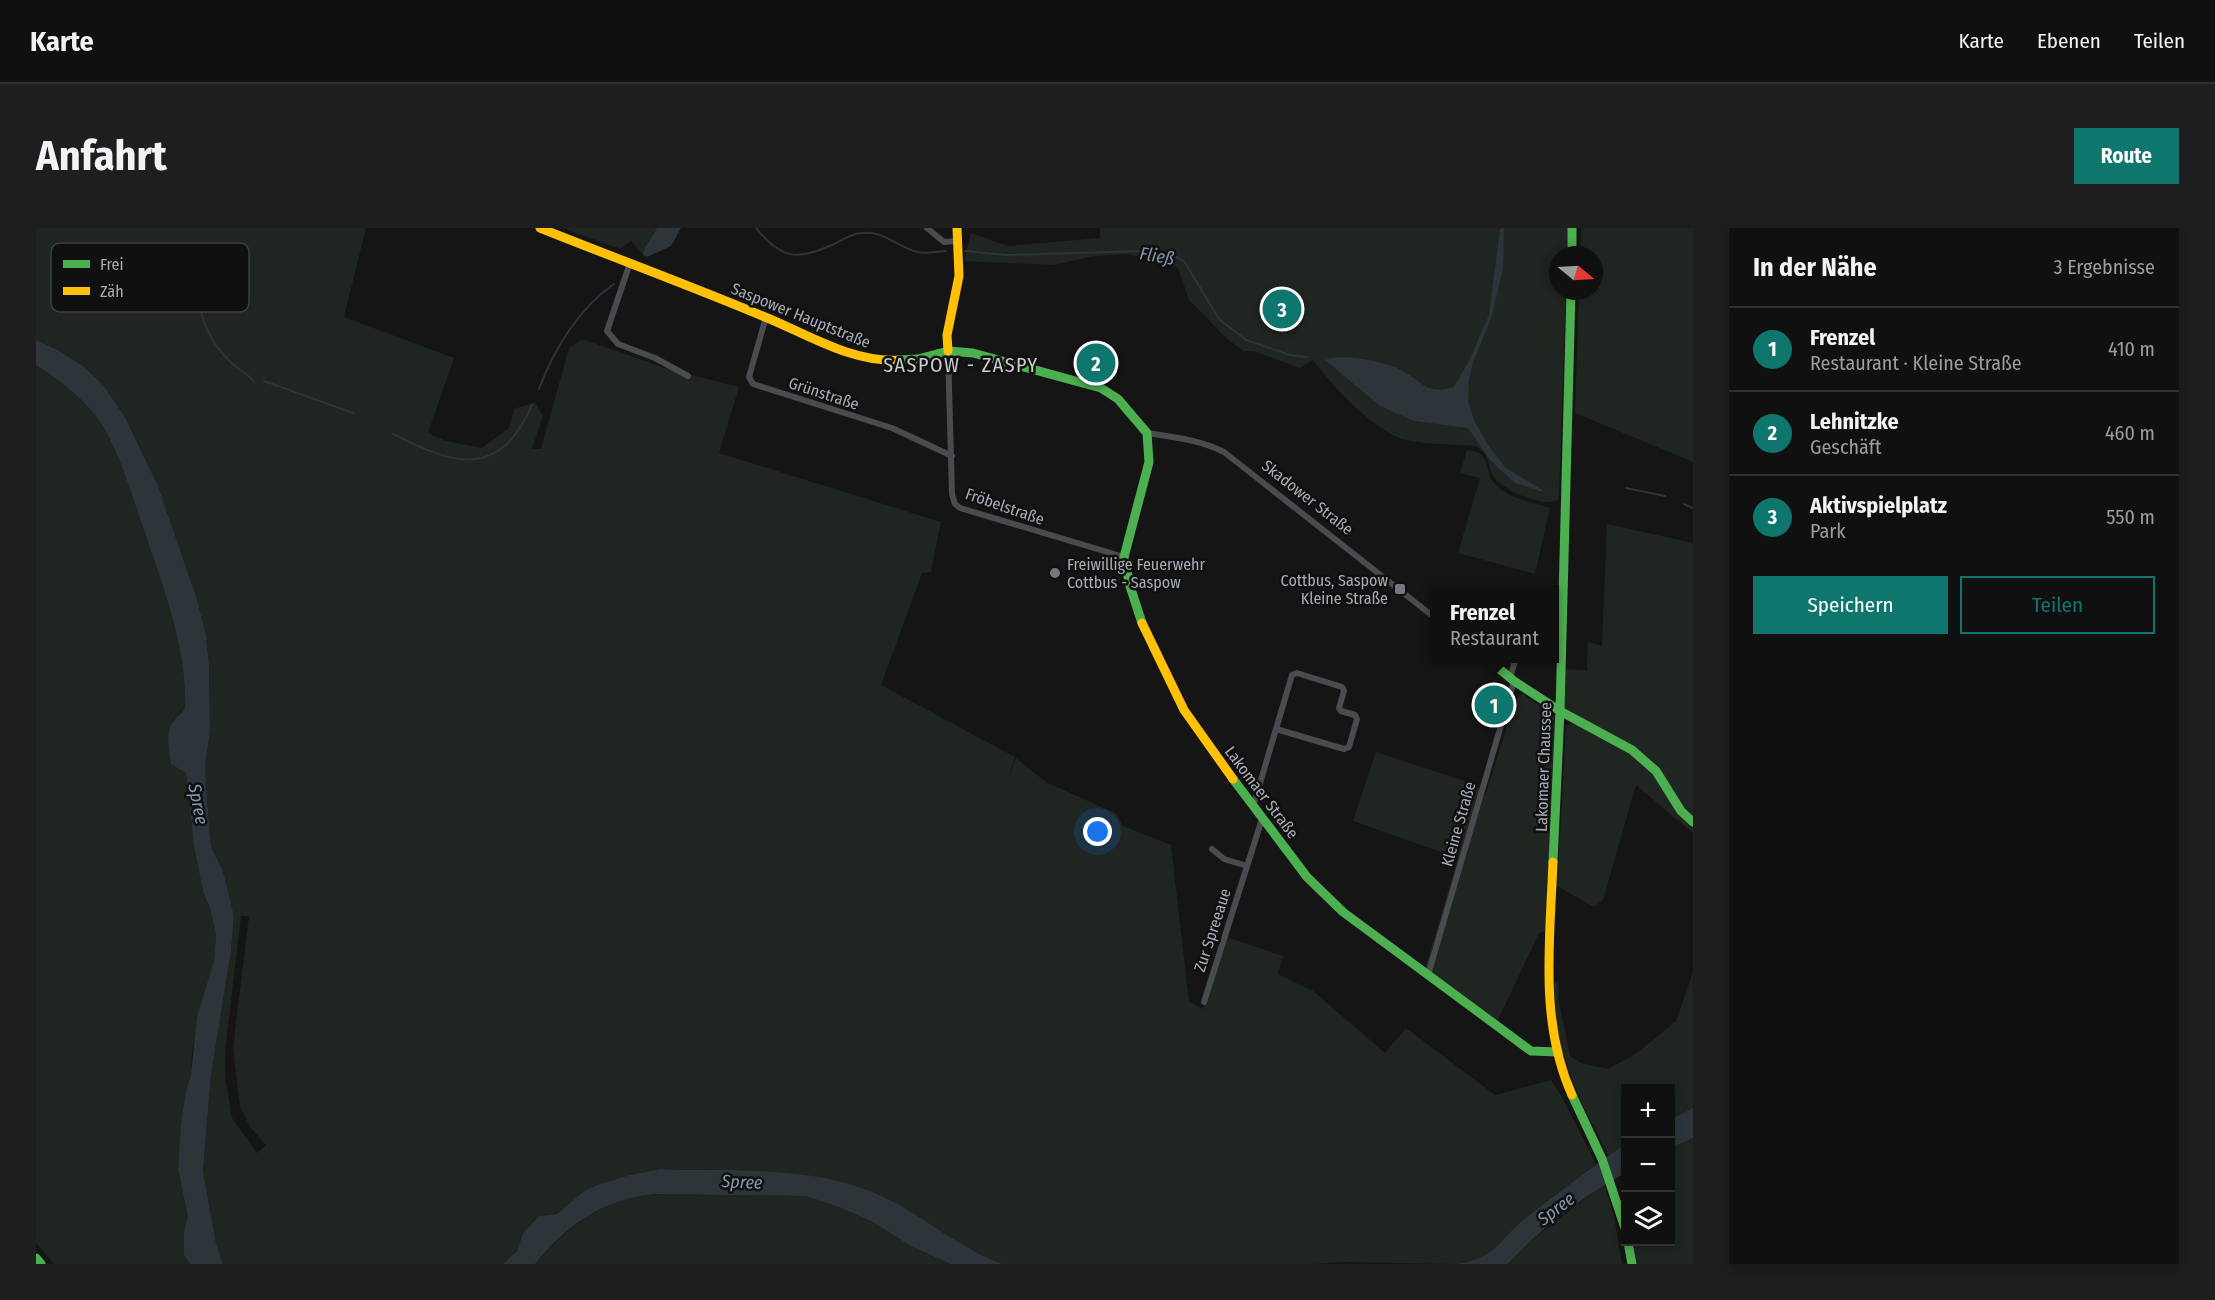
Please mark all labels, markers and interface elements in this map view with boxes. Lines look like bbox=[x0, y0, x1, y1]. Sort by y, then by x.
text: Karte bbox=[30, 25, 94, 58]
text: Karte bbox=[1958, 28, 2004, 54]
text: Ebenen bbox=[2037, 28, 2101, 54]
text: Teilen bbox=[2134, 28, 2185, 54]
button: Route bbox=[2074, 128, 2179, 184]
text: Anfahrt bbox=[36, 131, 167, 181]
water label: Fließ bbox=[1138, 242, 1176, 270]
legend bbox=[51, 243, 249, 312]
north arrow bbox=[1549, 246, 1603, 300]
text: In der Nähe bbox=[1753, 252, 1877, 283]
text: Frei bbox=[100, 255, 124, 274]
text: 3 Ergebnisse bbox=[2053, 255, 2155, 279]
street label: Saspower Hauptstraße bbox=[729, 279, 873, 352]
text: Zäh bbox=[100, 282, 124, 301]
pin: 3 bbox=[1262, 286, 1302, 332]
text: Frenzel bbox=[1810, 324, 1875, 351]
text: 1 bbox=[1768, 337, 1777, 361]
text: 410 m bbox=[2108, 337, 2155, 361]
pin: 2 bbox=[1076, 340, 1116, 386]
text: Restaurant · Kleine Straße bbox=[1810, 351, 2022, 375]
district label: SASPOW - ZASPY bbox=[883, 353, 1039, 377]
street label: Grünstraße bbox=[786, 373, 862, 414]
text: Lehnitzke bbox=[1810, 408, 1899, 435]
text: 2 bbox=[1768, 421, 1777, 445]
text: 460 m bbox=[2105, 421, 2155, 445]
text: Geschäft bbox=[1810, 435, 1881, 459]
street label: Skadower Straße bbox=[1258, 456, 1357, 539]
street label: Fröbelstraße bbox=[963, 484, 1047, 529]
text: Aktivspielplatz bbox=[1810, 492, 1947, 519]
text: 3 bbox=[1768, 505, 1777, 529]
text: 550 m bbox=[2106, 505, 2155, 529]
text: Park bbox=[1810, 519, 1846, 543]
place label: Freiwillige Feuerwehr Cottbus - Saspow bbox=[1067, 555, 1205, 592]
marker: Freiwillige Feuerwehr Cottbus - Saspow bbox=[1048, 566, 1062, 580]
place label: Cottbus, Saspow Kleine Straße bbox=[1281, 571, 1389, 608]
button: Speichern bbox=[1753, 576, 1948, 634]
button: Teilen bbox=[1960, 576, 2155, 634]
marker: Cottbus, Saspow Kleine Straße bbox=[1393, 582, 1407, 596]
popup bbox=[1430, 585, 1559, 663]
text: Frenzel bbox=[1450, 599, 1515, 626]
text: Restaurant bbox=[1450, 626, 1539, 650]
pin: 1 bbox=[1474, 682, 1514, 728]
street label: Lakomaer Chaussee bbox=[1532, 702, 1555, 832]
street label: Lakomaer Straße bbox=[1221, 742, 1302, 842]
street label: Kleine Straße bbox=[1437, 780, 1480, 869]
water label: Spree bbox=[183, 781, 213, 827]
your location bbox=[1083, 817, 1112, 846]
street label: Zur Spreeaue bbox=[1190, 886, 1235, 974]
map controls bbox=[1621, 1084, 1675, 1246]
button: + bbox=[1621, 1084, 1675, 1138]
button: − bbox=[1621, 1138, 1675, 1192]
water label: Spree bbox=[720, 1170, 764, 1194]
water label: Spree bbox=[1532, 1188, 1579, 1231]
button: layers bbox=[1621, 1192, 1675, 1246]

